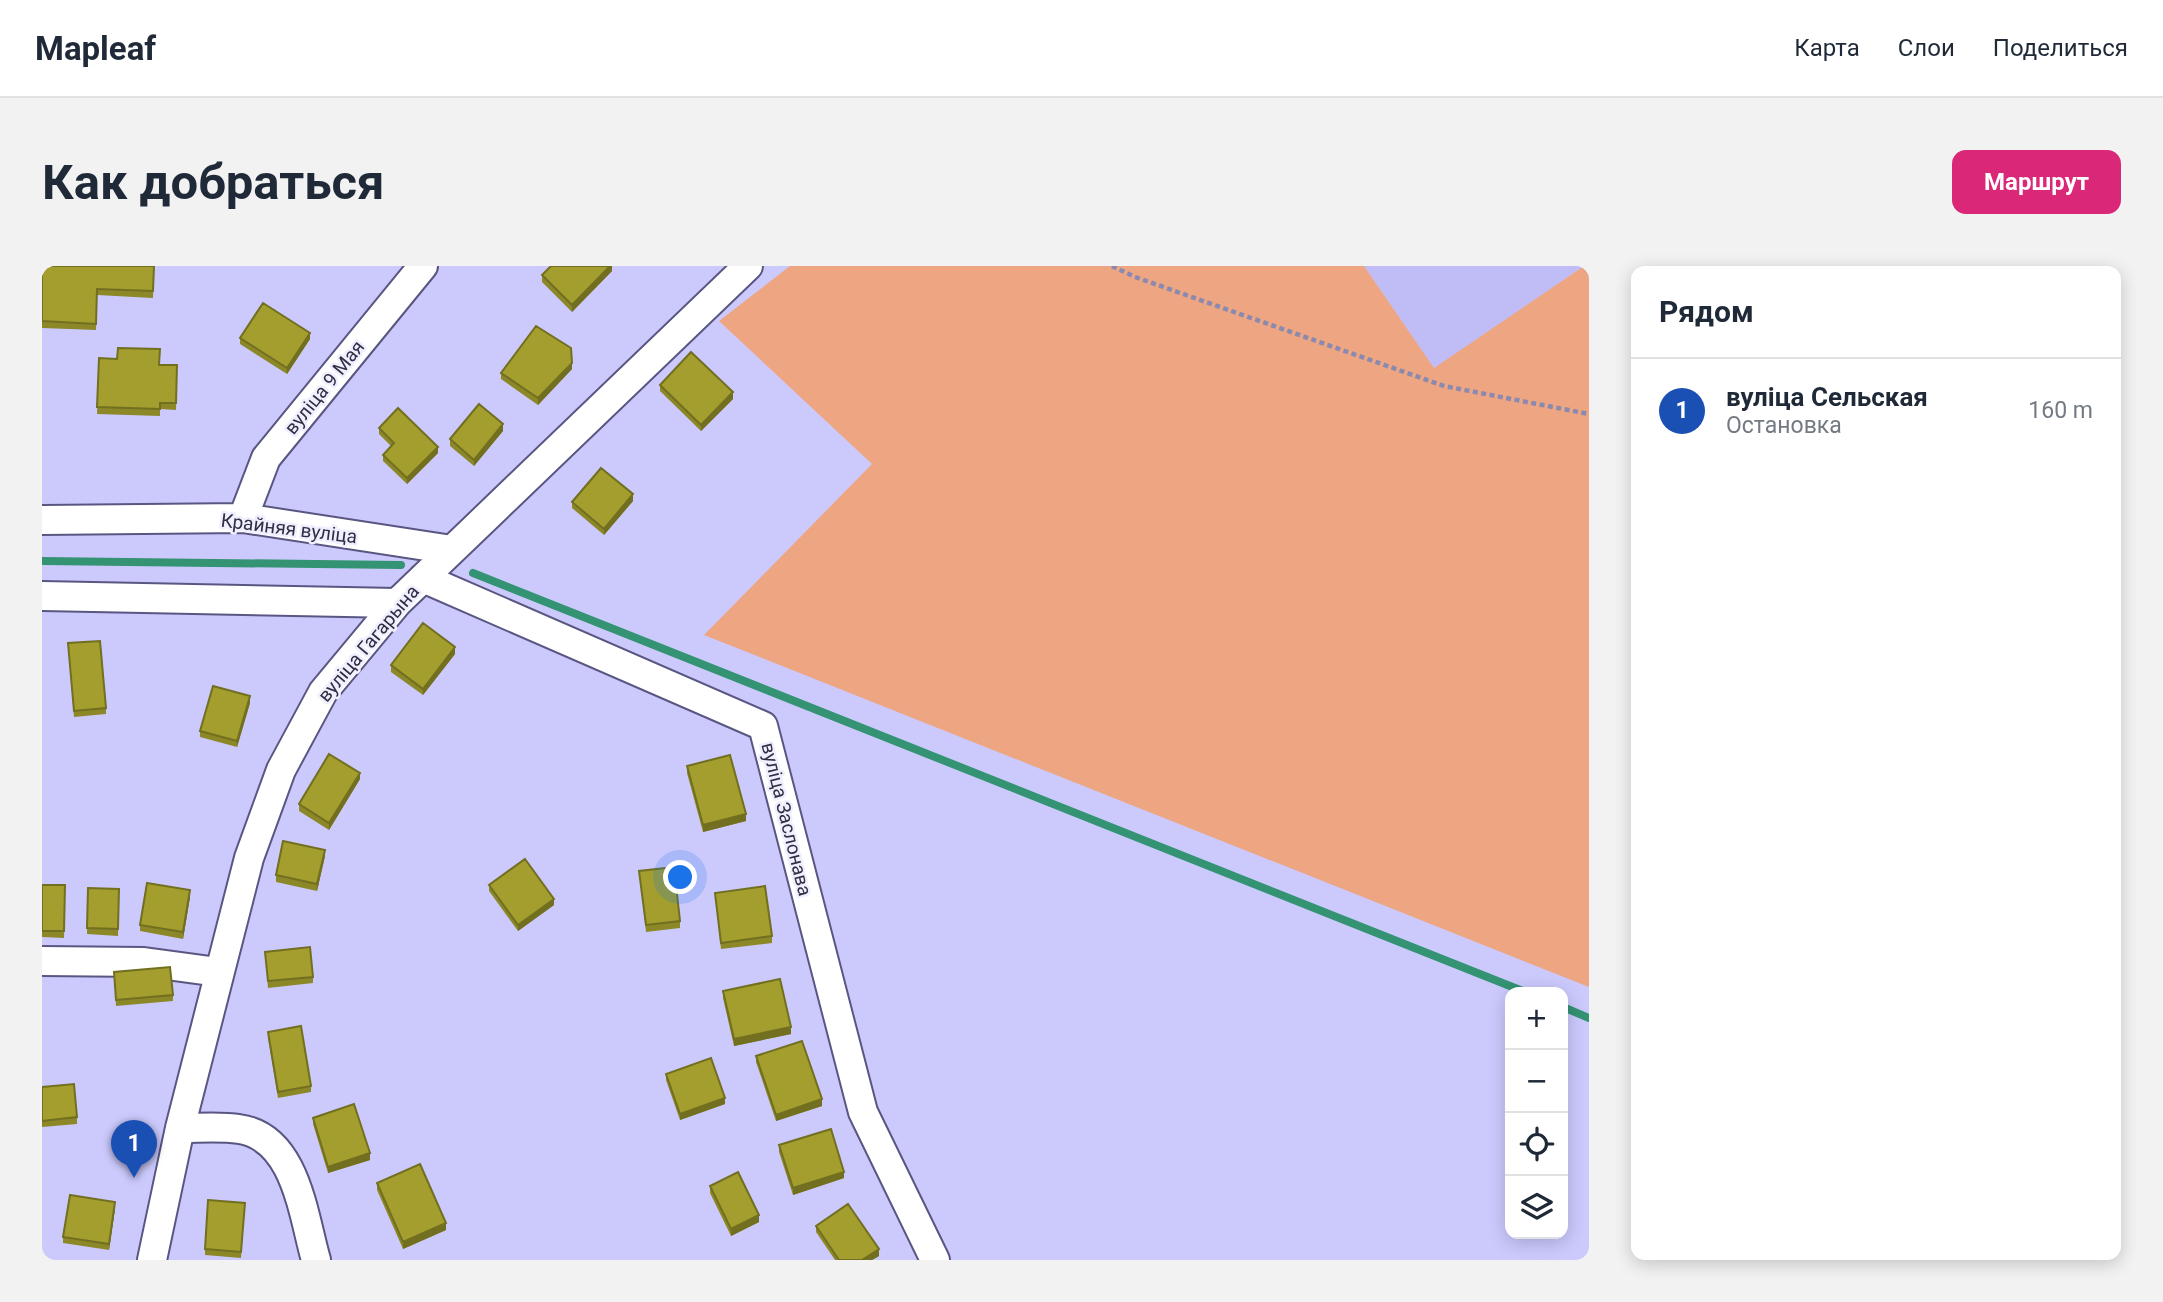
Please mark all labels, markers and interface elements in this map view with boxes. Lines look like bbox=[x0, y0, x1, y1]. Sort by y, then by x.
text: Mapleaf bbox=[35, 29, 156, 68]
text: Карта bbox=[1794, 34, 1860, 62]
text: Слои bbox=[1898, 34, 1955, 62]
text: Поделиться bbox=[1993, 34, 2128, 62]
button: Маршрут bbox=[1952, 150, 2121, 214]
text: Как добраться bbox=[42, 154, 384, 211]
text: Рядом bbox=[1659, 294, 1754, 329]
street label: вуліца 9 Мая bbox=[280, 336, 369, 439]
text: вуліца Сельская bbox=[1726, 382, 1928, 412]
text: 1 bbox=[1675, 397, 1689, 424]
text: 160 m bbox=[2028, 397, 2093, 424]
text: Остановка bbox=[1726, 412, 1842, 439]
street label: Крайняя вуліца bbox=[220, 509, 358, 548]
street label: вуліца Гагарына bbox=[313, 580, 424, 706]
street label: вуліца Заслонава bbox=[756, 740, 817, 898]
your location bbox=[663, 860, 697, 894]
map controls bbox=[1505, 987, 1568, 1239]
button: + bbox=[1505, 987, 1568, 1050]
button: − bbox=[1505, 1050, 1568, 1113]
button: locate bbox=[1505, 1113, 1568, 1176]
pin: 1 bbox=[111, 1120, 157, 1178]
button: layers bbox=[1505, 1176, 1568, 1239]

